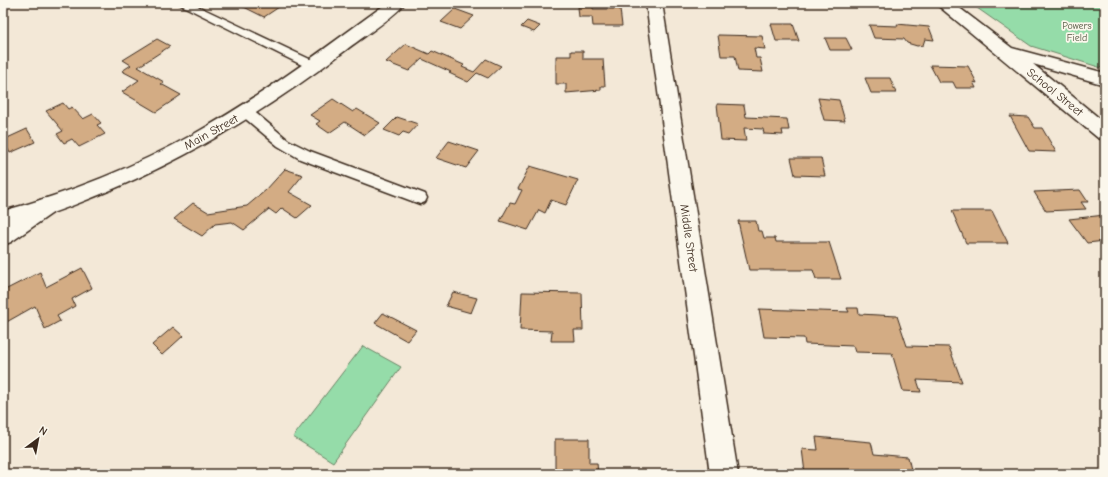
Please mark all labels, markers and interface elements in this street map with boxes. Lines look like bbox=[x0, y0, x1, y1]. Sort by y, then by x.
park label: Powers Field bbox=[1062, 20, 1092, 44]
street label: School Street bbox=[1024, 65, 1086, 119]
street label: Main Street bbox=[182, 111, 241, 153]
street label: Middle Street bbox=[677, 203, 701, 273]
north arrow bbox=[18, 419, 58, 459]
text: N bbox=[37, 424, 50, 438]

